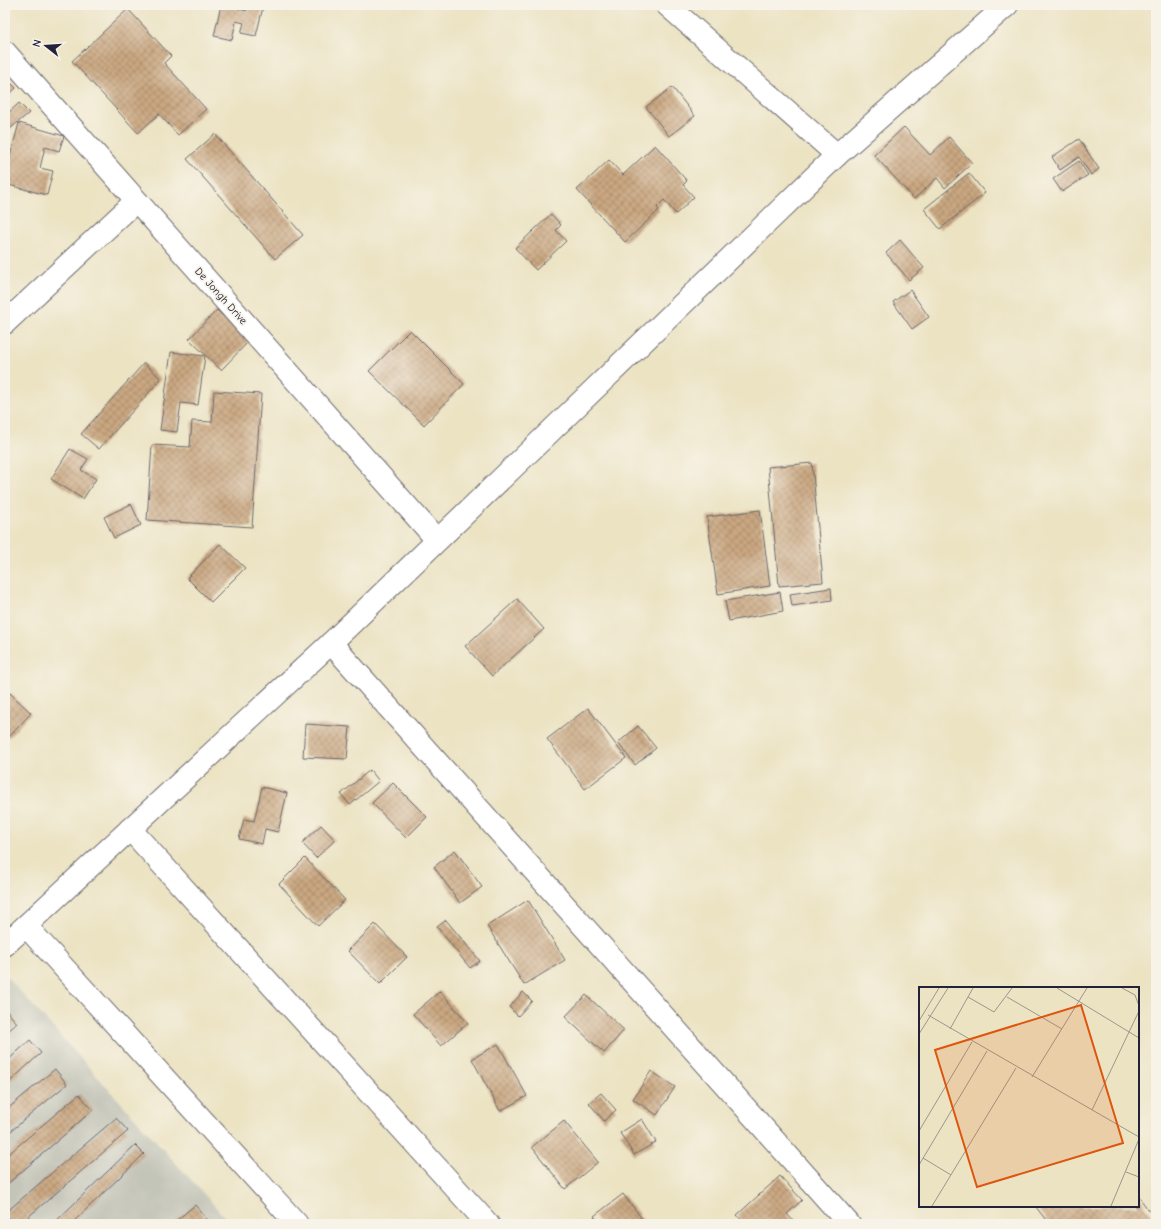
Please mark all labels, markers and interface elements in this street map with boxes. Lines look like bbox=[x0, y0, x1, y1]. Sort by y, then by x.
north arrow bbox=[26, 26, 66, 66]
text: N bbox=[30, 38, 44, 49]
street label: De Jongh Drive bbox=[192, 265, 250, 328]
inset map bbox=[919, 987, 1139, 1207]

